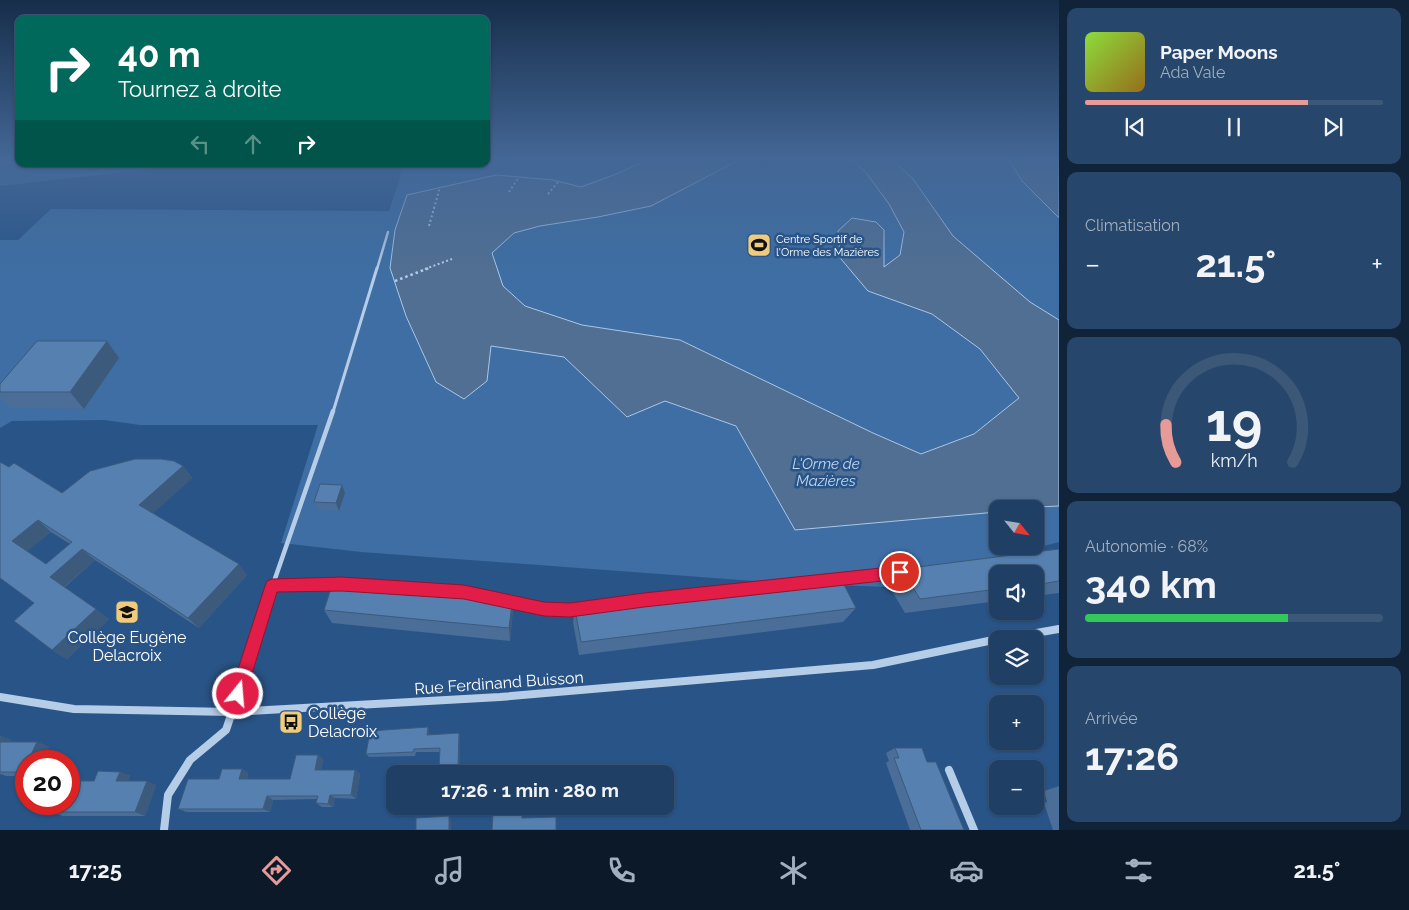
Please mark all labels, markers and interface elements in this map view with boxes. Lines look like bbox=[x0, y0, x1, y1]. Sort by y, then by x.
text: 40 m bbox=[118, 34, 200, 75]
icon: right bbox=[35, 35, 100, 100]
text: Paper Moons bbox=[1160, 41, 1278, 63]
text: Ada Vale bbox=[1160, 63, 1225, 82]
text: Tournez à droite bbox=[118, 76, 282, 102]
icon: previous bbox=[1121, 113, 1149, 141]
icon: pause bbox=[1220, 113, 1248, 141]
icon: next bbox=[1319, 113, 1347, 141]
icon: left bbox=[186, 130, 214, 158]
icon: ahead bbox=[239, 130, 267, 158]
icon: right bbox=[292, 130, 320, 158]
text: Climatisation bbox=[1085, 216, 1180, 235]
sports icon: Centre Sportif de l'Orme des Mazières bbox=[746, 232, 772, 258]
place label: Centre Sportif de l'Orme des Mazières bbox=[776, 233, 879, 259]
text: 21.5° bbox=[1195, 241, 1276, 286]
text: − bbox=[1085, 248, 1100, 281]
text: + bbox=[1371, 248, 1383, 281]
text: 19 bbox=[1206, 392, 1262, 453]
text: km/h bbox=[1210, 450, 1258, 471]
water label: L'Orme de Mazières bbox=[792, 455, 860, 490]
north arrow bbox=[989, 500, 1044, 555]
map controls bbox=[989, 500, 1044, 815]
text: Autonomie · 68% bbox=[1085, 537, 1208, 556]
pin bbox=[879, 551, 921, 593]
icon: arrive bbox=[886, 558, 914, 586]
text: 340 km bbox=[1085, 562, 1217, 607]
button: sound bbox=[989, 565, 1044, 620]
school or university icon: Collège Eugène Delacroix bbox=[114, 599, 140, 625]
place label: Collège Eugène Delacroix bbox=[67, 628, 187, 665]
button: layers bbox=[989, 630, 1044, 685]
position arrow bbox=[211, 667, 263, 719]
street label: Rue Ferdinand Buisson bbox=[414, 668, 584, 698]
button: + bbox=[989, 695, 1044, 750]
place label: Collège Delacroix bbox=[308, 704, 377, 741]
bus stop icon: Collège Delacroix bbox=[278, 709, 304, 735]
text: Arrivée bbox=[1085, 709, 1138, 728]
text: 17:26 bbox=[1085, 734, 1179, 779]
speed limit sign: 20 bbox=[15, 750, 80, 815]
button: − bbox=[989, 760, 1044, 815]
text: 17:26 · 1 min · 280 m bbox=[441, 779, 619, 801]
icon: directions bbox=[259, 853, 294, 888]
icon: music bbox=[432, 853, 467, 888]
icon: phone bbox=[604, 853, 639, 888]
icon: climate bbox=[776, 853, 811, 888]
icon: car bbox=[949, 853, 984, 888]
icon: filters bbox=[1121, 853, 1156, 888]
text: 17:25 bbox=[69, 857, 122, 883]
text: 21.5° bbox=[1294, 857, 1340, 883]

